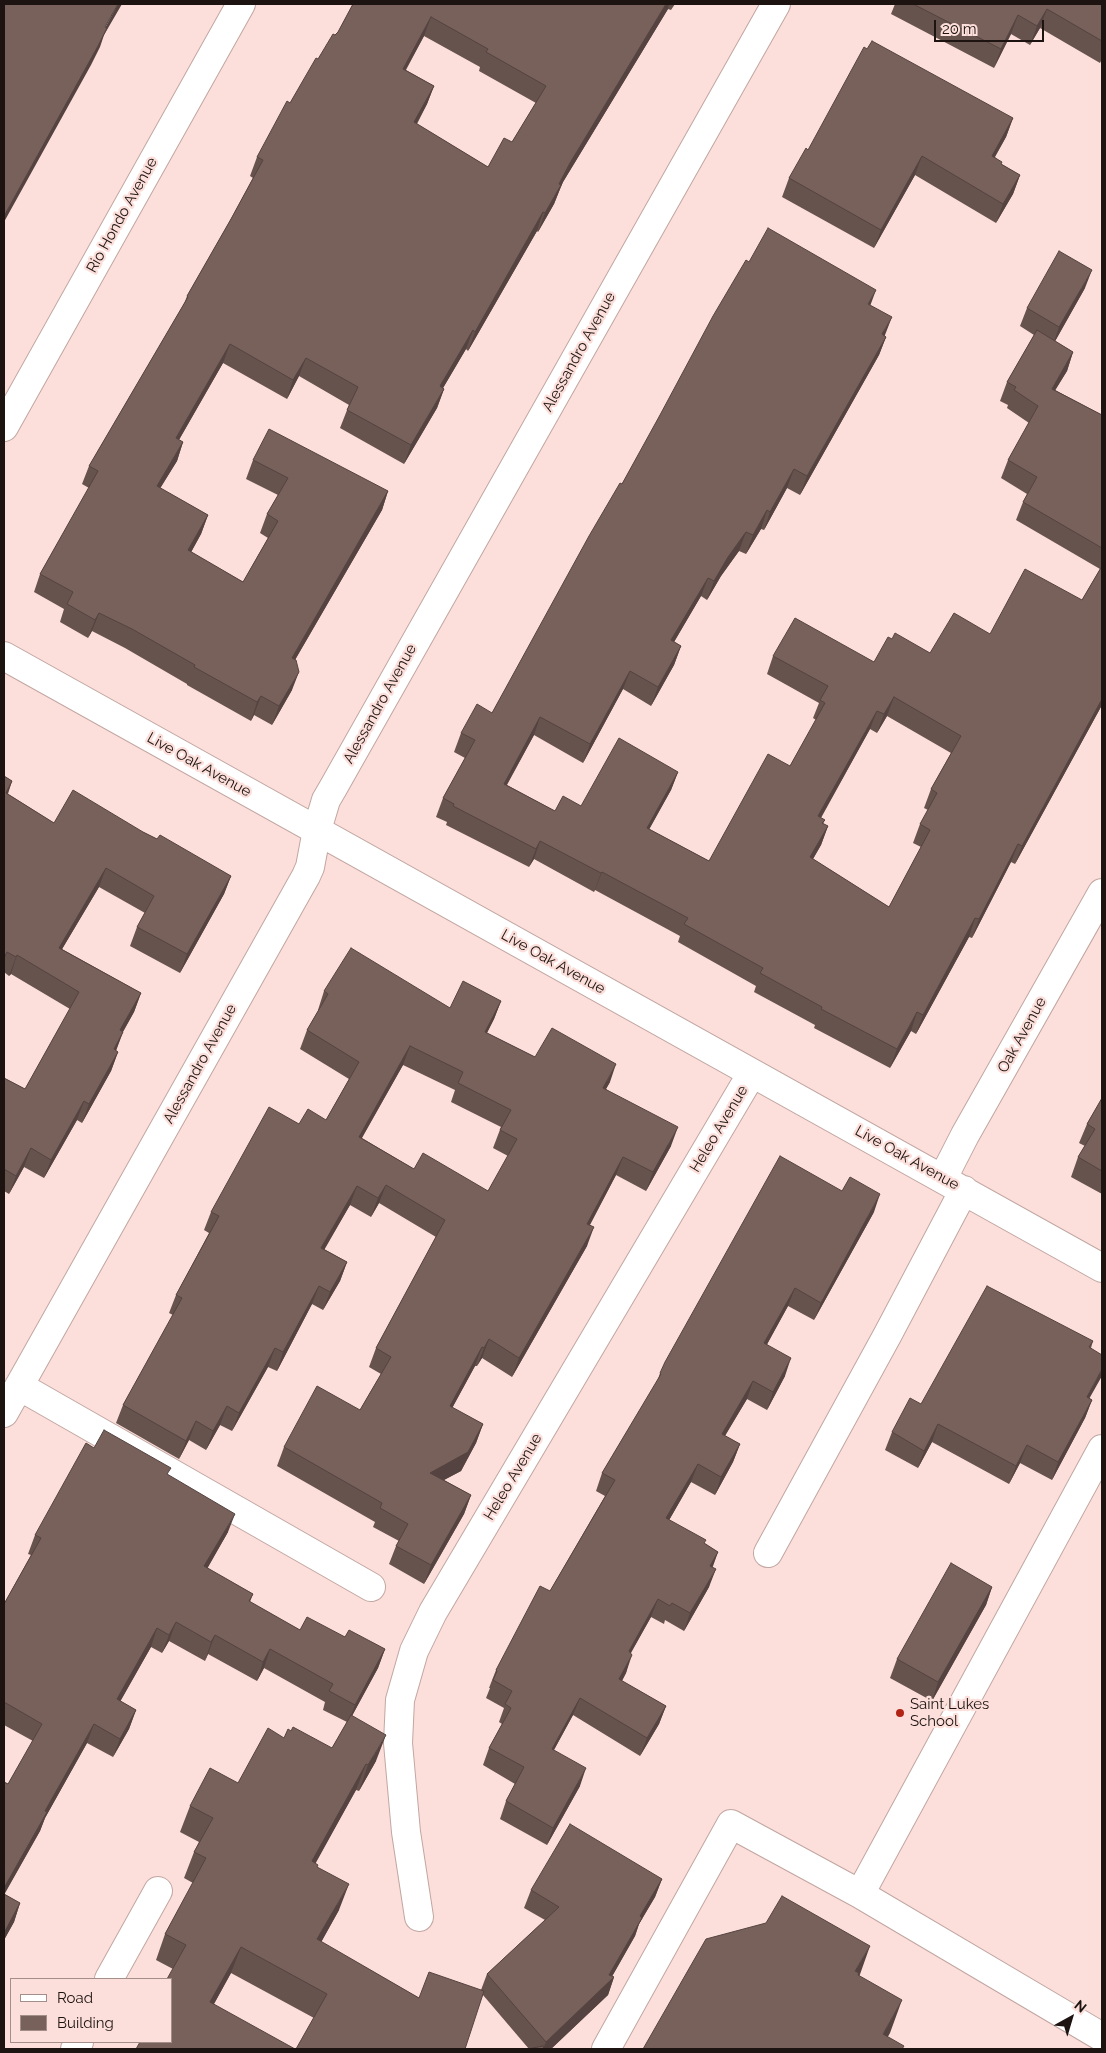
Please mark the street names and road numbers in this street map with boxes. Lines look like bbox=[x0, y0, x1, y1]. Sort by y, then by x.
street label: Rio Hondo Avenue bbox=[83, 154, 161, 276]
street label: Alessandro Avenue bbox=[539, 289, 619, 415]
street label: Alessandro Avenue bbox=[340, 641, 420, 767]
street label: Live Oak Avenue bbox=[144, 729, 254, 801]
street label: Live Oak Avenue bbox=[498, 926, 608, 998]
street label: Oak Avenue bbox=[994, 994, 1050, 1076]
street label: Alessandro Avenue bbox=[160, 1001, 240, 1127]
street label: Heleo Avenue bbox=[686, 1082, 752, 1176]
street label: Live Oak Avenue bbox=[852, 1122, 962, 1194]
street label: Heleo Avenue bbox=[480, 1430, 546, 1524]

